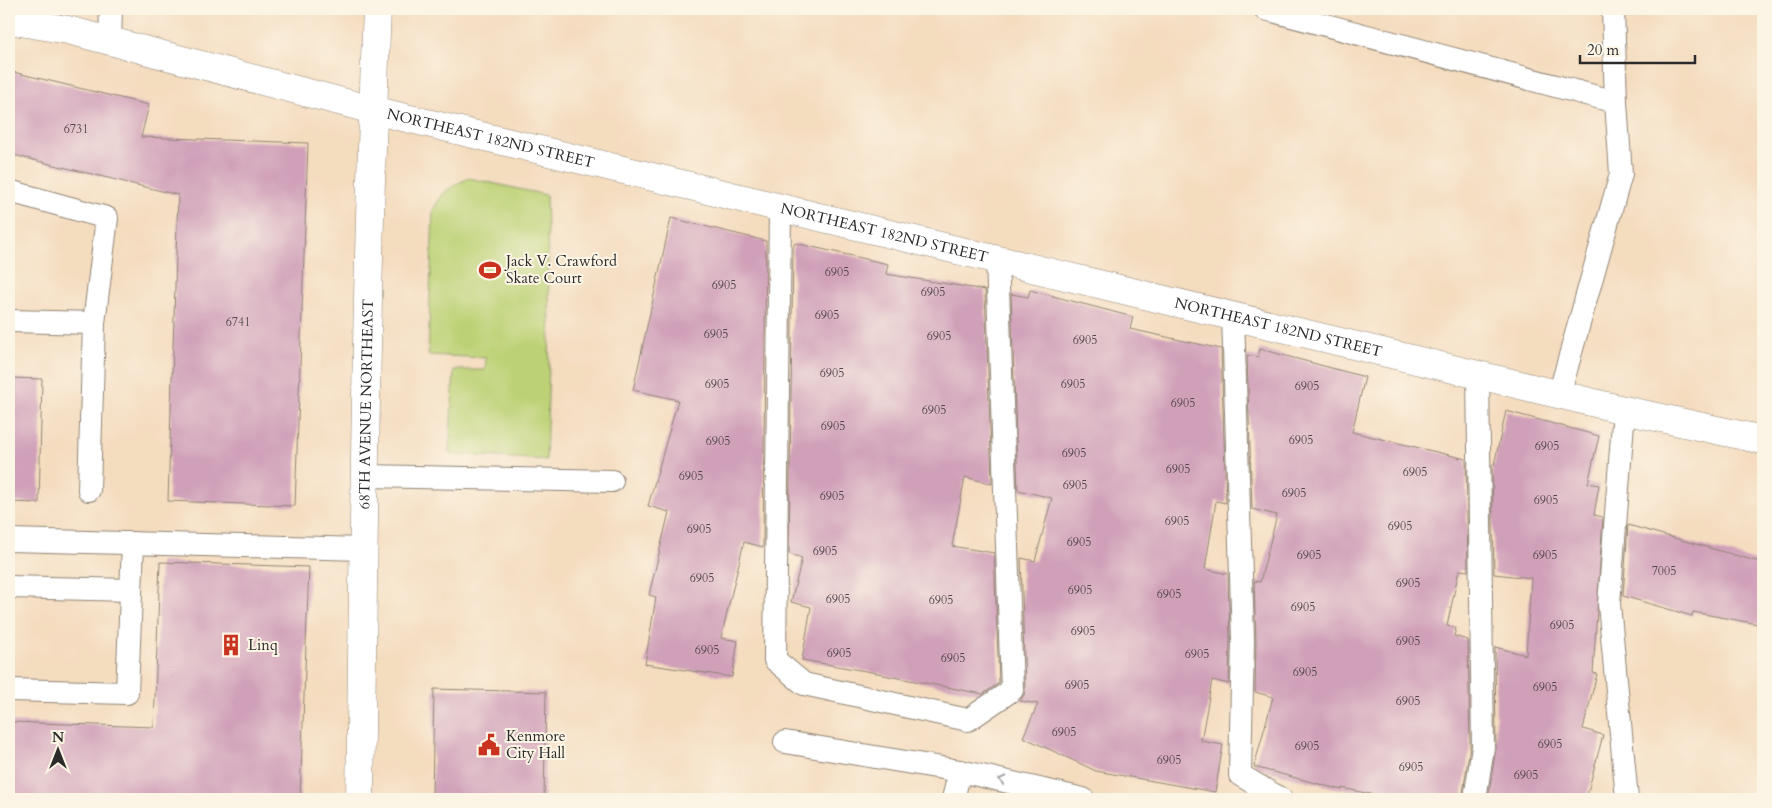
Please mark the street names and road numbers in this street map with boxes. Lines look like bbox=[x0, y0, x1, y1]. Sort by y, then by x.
street label: NORTHEAST 182ND STREET bbox=[385, 104, 596, 173]
street label: NORTHEAST 182ND STREET bbox=[779, 198, 990, 267]
street label: NORTHEAST 182ND STREET bbox=[1173, 293, 1384, 362]
street label: 68TH AVENUE NORTHEAST bbox=[354, 299, 378, 509]

